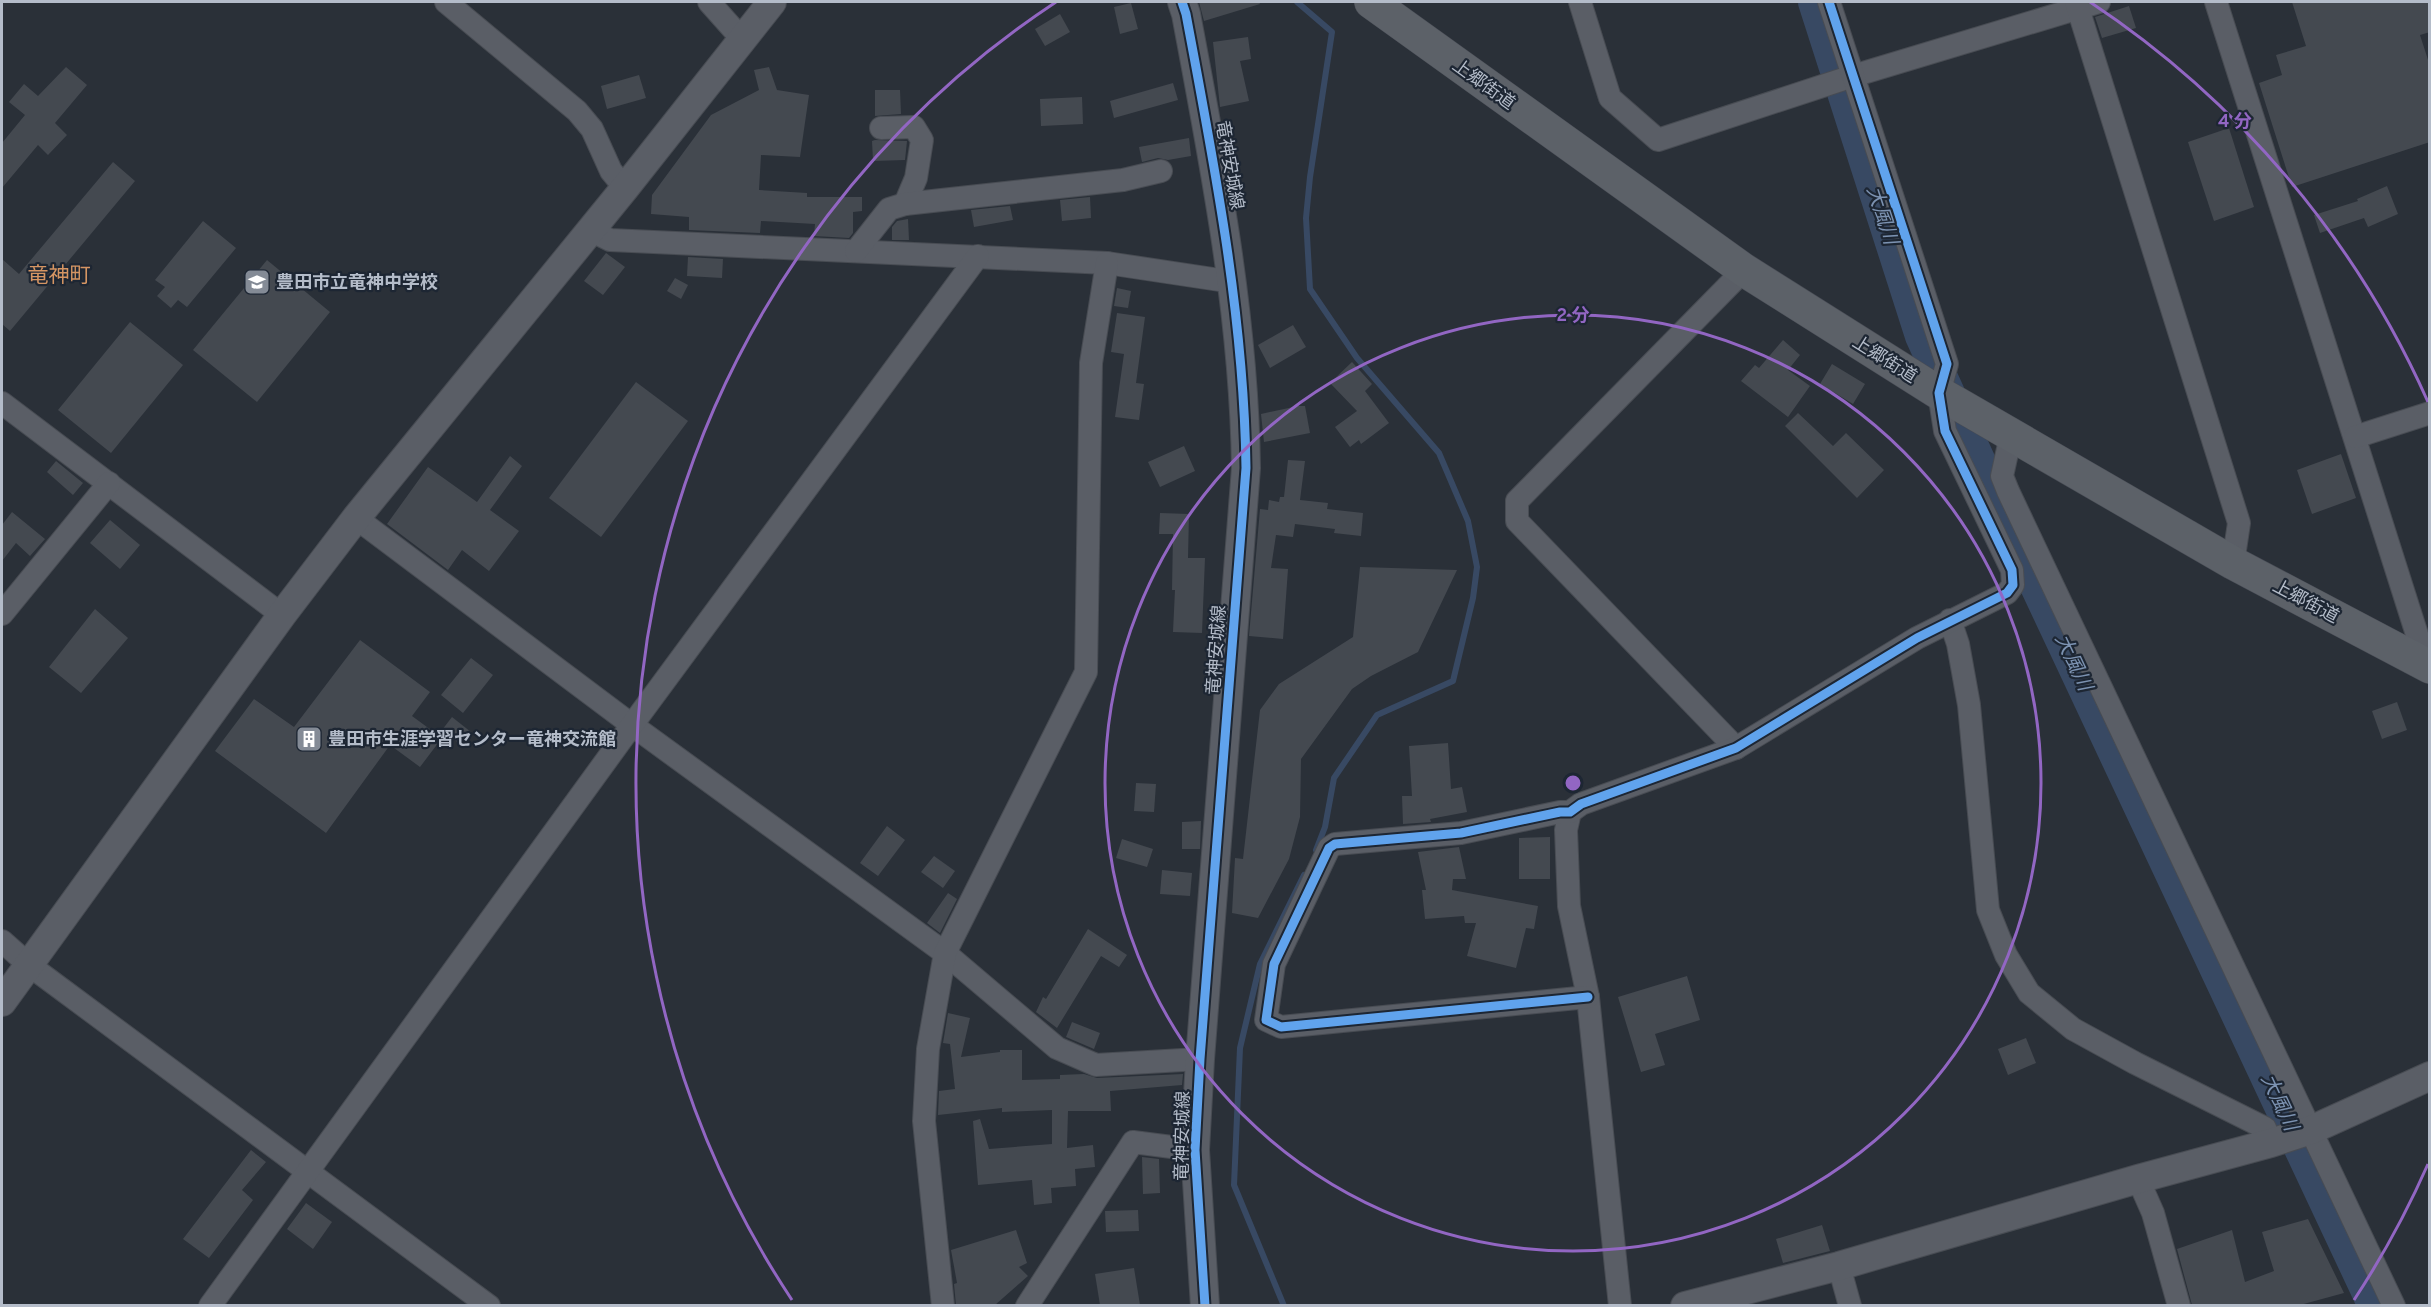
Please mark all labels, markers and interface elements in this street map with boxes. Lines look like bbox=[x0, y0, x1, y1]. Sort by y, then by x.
street label: 上郷街道 bbox=[1447, 55, 1519, 116]
text: 4 分 bbox=[2218, 111, 2252, 134]
street label: 竜神安城線 bbox=[1209, 119, 1248, 212]
water label: 大風川 bbox=[1859, 183, 1903, 250]
district label: 竜神町 bbox=[28, 263, 91, 290]
school or university icon: 豊田市立竜神中学校 bbox=[242, 267, 272, 297]
place label: 豊田市立竜神中学校 bbox=[276, 272, 438, 295]
text: 2 分 bbox=[1556, 305, 1590, 328]
street label: 上郷街道 bbox=[1848, 331, 1921, 389]
street label: 上郷街道 bbox=[2268, 575, 2342, 629]
street label: 竜神安城線 bbox=[1203, 604, 1232, 696]
water label: 大風川 bbox=[2048, 630, 2097, 697]
building icon: 豊田市生涯学習センター竜神交流館 bbox=[294, 724, 324, 754]
place label: 豊田市生涯学習センター竜神交流館 bbox=[328, 729, 616, 752]
centre of rings bbox=[1563, 773, 1583, 793]
water label: 大風川 bbox=[2254, 1070, 2303, 1137]
street label: 竜神安城線 bbox=[1171, 1091, 1196, 1181]

